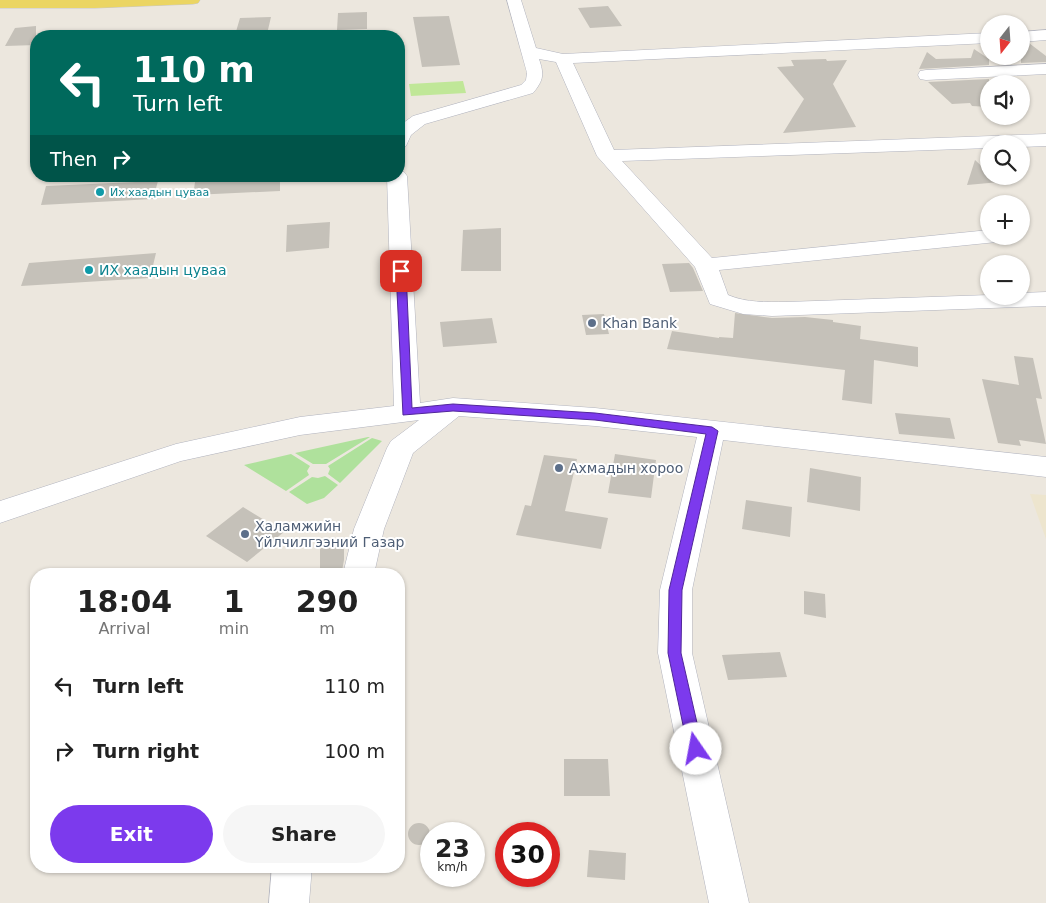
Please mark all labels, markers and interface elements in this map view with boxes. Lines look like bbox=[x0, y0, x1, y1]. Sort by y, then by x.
north arrow bbox=[980, 15, 1030, 65]
map controls bbox=[980, 15, 1030, 305]
icon: left bbox=[50, 50, 115, 115]
text: 110 m bbox=[133, 50, 255, 90]
button: sound bbox=[980, 75, 1030, 125]
text: Turn left bbox=[133, 91, 222, 116]
button: search bbox=[980, 135, 1030, 185]
icon: right bbox=[107, 145, 135, 173]
text: Then bbox=[50, 148, 97, 170]
marker: Их хаадын цуваа bbox=[94, 186, 106, 198]
place label: Их хаадын цуваа bbox=[110, 186, 209, 199]
button: + bbox=[980, 195, 1030, 245]
pin bbox=[380, 250, 422, 292]
button: − bbox=[980, 255, 1030, 305]
icon: arrive bbox=[387, 257, 415, 285]
place label: ИХ хаадын цуваа bbox=[99, 262, 227, 278]
marker: ИХ хаадын цуваа bbox=[83, 264, 95, 276]
place label: Khan Bank bbox=[602, 315, 678, 331]
marker: Khan Bank bbox=[586, 317, 598, 329]
place label: Ахмадын хороо bbox=[569, 460, 683, 476]
marker: Ахмадын хороо bbox=[553, 462, 565, 474]
place label: Халамжийн Үйлчилгээний Газар bbox=[254, 518, 405, 550]
marker: Халамжийн Үйлчилгээний Газар bbox=[239, 528, 251, 540]
text: 18:04 bbox=[77, 584, 172, 619]
text: 1 bbox=[223, 584, 244, 619]
text: 290 bbox=[296, 584, 358, 619]
text: Arrival bbox=[98, 619, 150, 638]
text: min bbox=[219, 619, 249, 638]
text: m bbox=[319, 619, 335, 638]
icon: left bbox=[50, 672, 78, 700]
text: Turn left bbox=[93, 675, 184, 697]
text: 110 m bbox=[324, 675, 385, 697]
position arrow bbox=[669, 722, 721, 774]
icon: right bbox=[50, 737, 78, 765]
text: Turn right bbox=[93, 740, 199, 762]
text: 100 m bbox=[324, 740, 385, 762]
button: Exit bbox=[50, 805, 213, 863]
button: Share bbox=[223, 805, 385, 863]
speed limit sign: 30 bbox=[495, 822, 560, 887]
text: 23 bbox=[435, 834, 470, 863]
text: km/h bbox=[437, 860, 468, 874]

